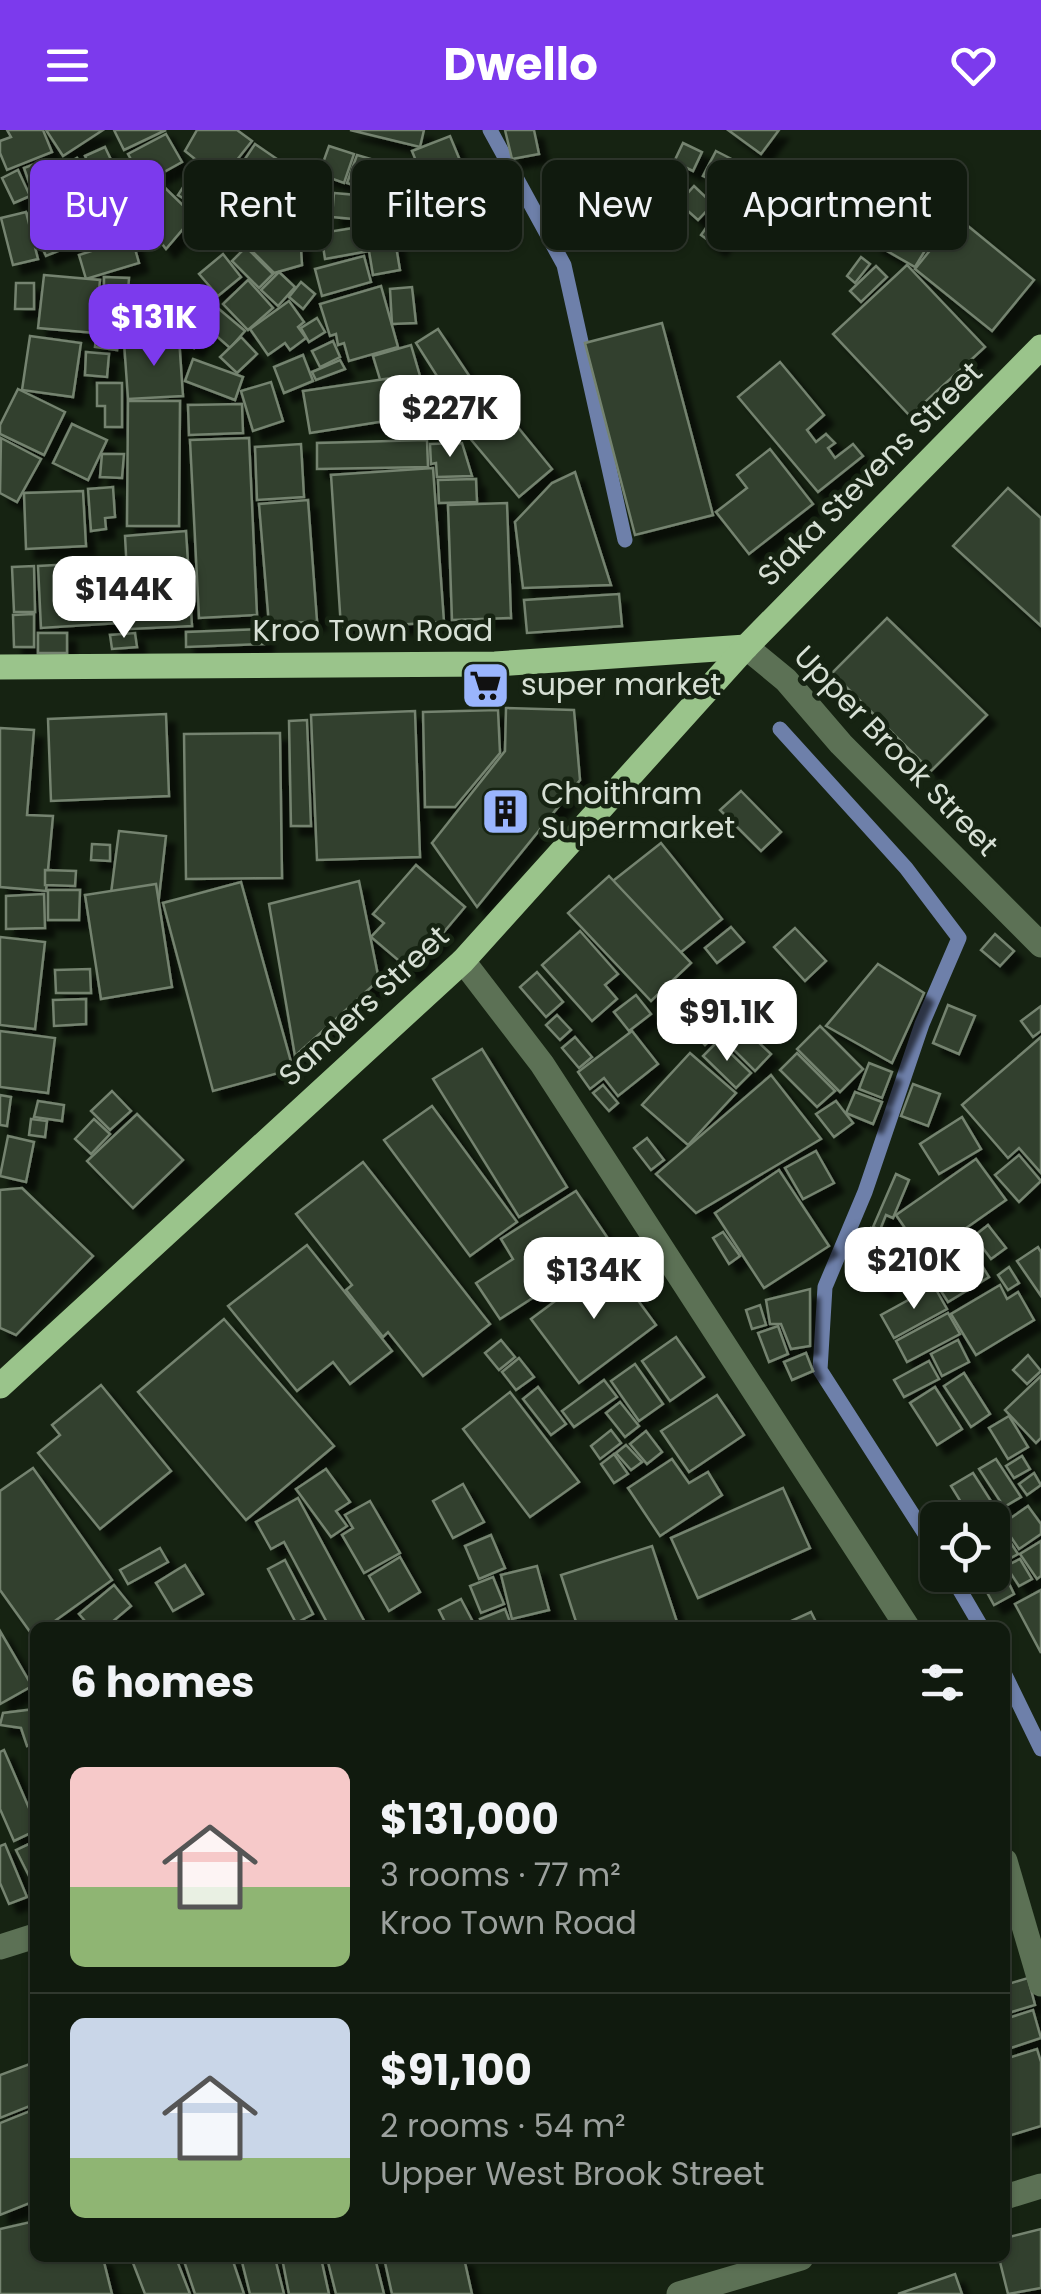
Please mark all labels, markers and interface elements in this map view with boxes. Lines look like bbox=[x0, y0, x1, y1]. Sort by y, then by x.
text: Dwello bbox=[443, 33, 598, 96]
icon: menu bbox=[40, 38, 95, 93]
icon: heart bbox=[946, 38, 1001, 93]
chip: Buy bbox=[30, 160, 164, 250]
chip: Rent bbox=[184, 160, 332, 250]
chip: Filters bbox=[352, 160, 522, 250]
chip: New bbox=[542, 160, 687, 250]
chip: Apartment bbox=[707, 160, 967, 250]
pin: $131K bbox=[84, 284, 224, 369]
text: $131K bbox=[111, 294, 197, 339]
street label: Siaka Stevens Street bbox=[748, 352, 992, 596]
pin: $227K bbox=[380, 375, 520, 460]
text: $227K bbox=[401, 385, 499, 430]
pin: $144K bbox=[54, 556, 194, 641]
text: $144K bbox=[75, 566, 173, 611]
street label: Kroo Town Road bbox=[253, 609, 493, 652]
street label: Upper Brook Street bbox=[784, 636, 1008, 866]
supermarket icon: super market bbox=[460, 659, 512, 711]
place label: super market bbox=[521, 663, 721, 706]
place label: Choithram Supermarket bbox=[541, 772, 735, 849]
building icon: Choithram Supermarket bbox=[480, 785, 532, 837]
street label: Sanders Street bbox=[269, 915, 458, 1096]
pin: $91.1K bbox=[646, 979, 808, 1064]
text: $91.1K bbox=[679, 989, 775, 1034]
pin: $210K bbox=[844, 1227, 984, 1312]
pin: $134K bbox=[524, 1237, 664, 1322]
text: $210K bbox=[867, 1237, 961, 1282]
text: $134K bbox=[546, 1247, 642, 1292]
map controls bbox=[920, 1502, 1010, 1592]
button: locate bbox=[920, 1502, 1010, 1592]
text: 6 homes bbox=[70, 1653, 255, 1712]
icon: filters bbox=[915, 1655, 970, 1710]
text: $131,000 bbox=[380, 1790, 559, 1849]
icon: home bbox=[150, 1807, 270, 1927]
text: 3 rooms · 77 m² bbox=[380, 1852, 621, 1897]
text: Kroo Town Road bbox=[380, 1900, 637, 1945]
text: $91,100 bbox=[380, 2041, 532, 2100]
icon: home bbox=[150, 2058, 270, 2178]
text: 2 rooms · 54 m² bbox=[380, 2103, 626, 2148]
text: Upper West Brook Street bbox=[380, 2151, 764, 2196]

